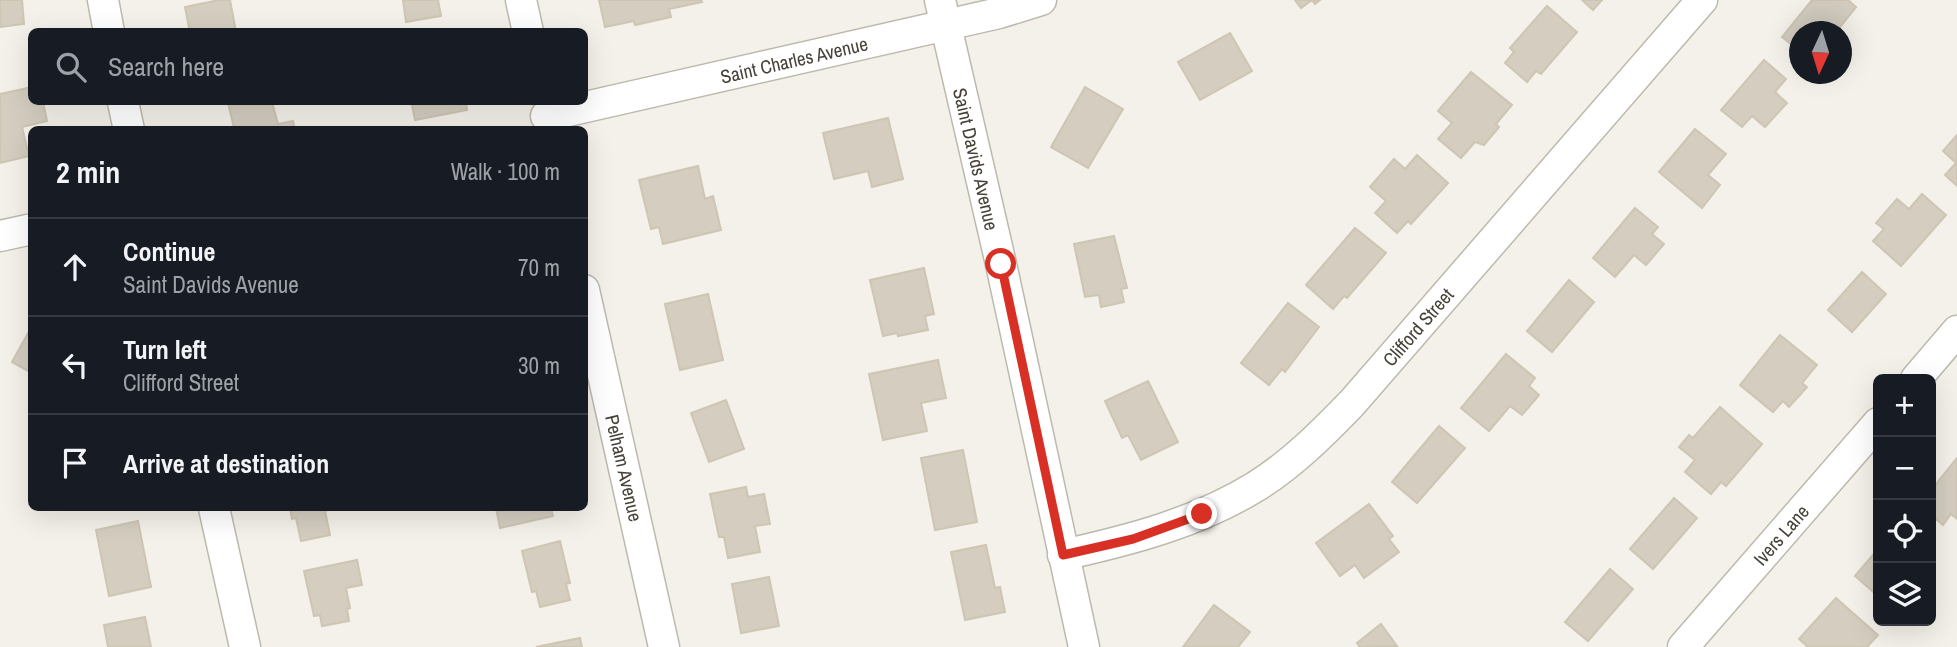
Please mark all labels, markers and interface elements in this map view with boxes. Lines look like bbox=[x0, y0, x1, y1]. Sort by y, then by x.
north arrow bbox=[1789, 21, 1852, 84]
search box bbox=[28, 28, 588, 105]
street label: Saint Charles Avenue bbox=[718, 30, 870, 90]
icon: search bbox=[52, 48, 90, 86]
text: Search here bbox=[108, 49, 224, 84]
street label: Saint Davids Avenue bbox=[947, 85, 1005, 233]
text: 2 min bbox=[56, 152, 120, 192]
text: Walk · 100 m bbox=[451, 156, 560, 187]
text: Continue bbox=[123, 234, 215, 269]
icon: ahead bbox=[56, 248, 94, 286]
route start bbox=[985, 248, 1016, 279]
text: 70 m bbox=[518, 252, 560, 283]
text: Saint Davids Avenue bbox=[123, 269, 299, 300]
street label: Clifford Street bbox=[1377, 282, 1460, 372]
text: Turn left bbox=[123, 332, 207, 367]
icon: left bbox=[56, 346, 94, 384]
text: 30 m bbox=[518, 350, 560, 381]
text: Clifford Street bbox=[123, 367, 239, 398]
map controls bbox=[1873, 374, 1936, 626]
button: + bbox=[1873, 374, 1936, 437]
street label: Pelham Avenue bbox=[599, 412, 649, 524]
button: − bbox=[1873, 437, 1936, 500]
icon: arrive bbox=[56, 444, 94, 482]
text: Arrive at destination bbox=[123, 446, 329, 481]
route end bbox=[1186, 498, 1217, 529]
street label: Ivers Lane bbox=[1747, 499, 1815, 571]
button: locate bbox=[1873, 500, 1936, 563]
button: layers bbox=[1873, 563, 1936, 626]

